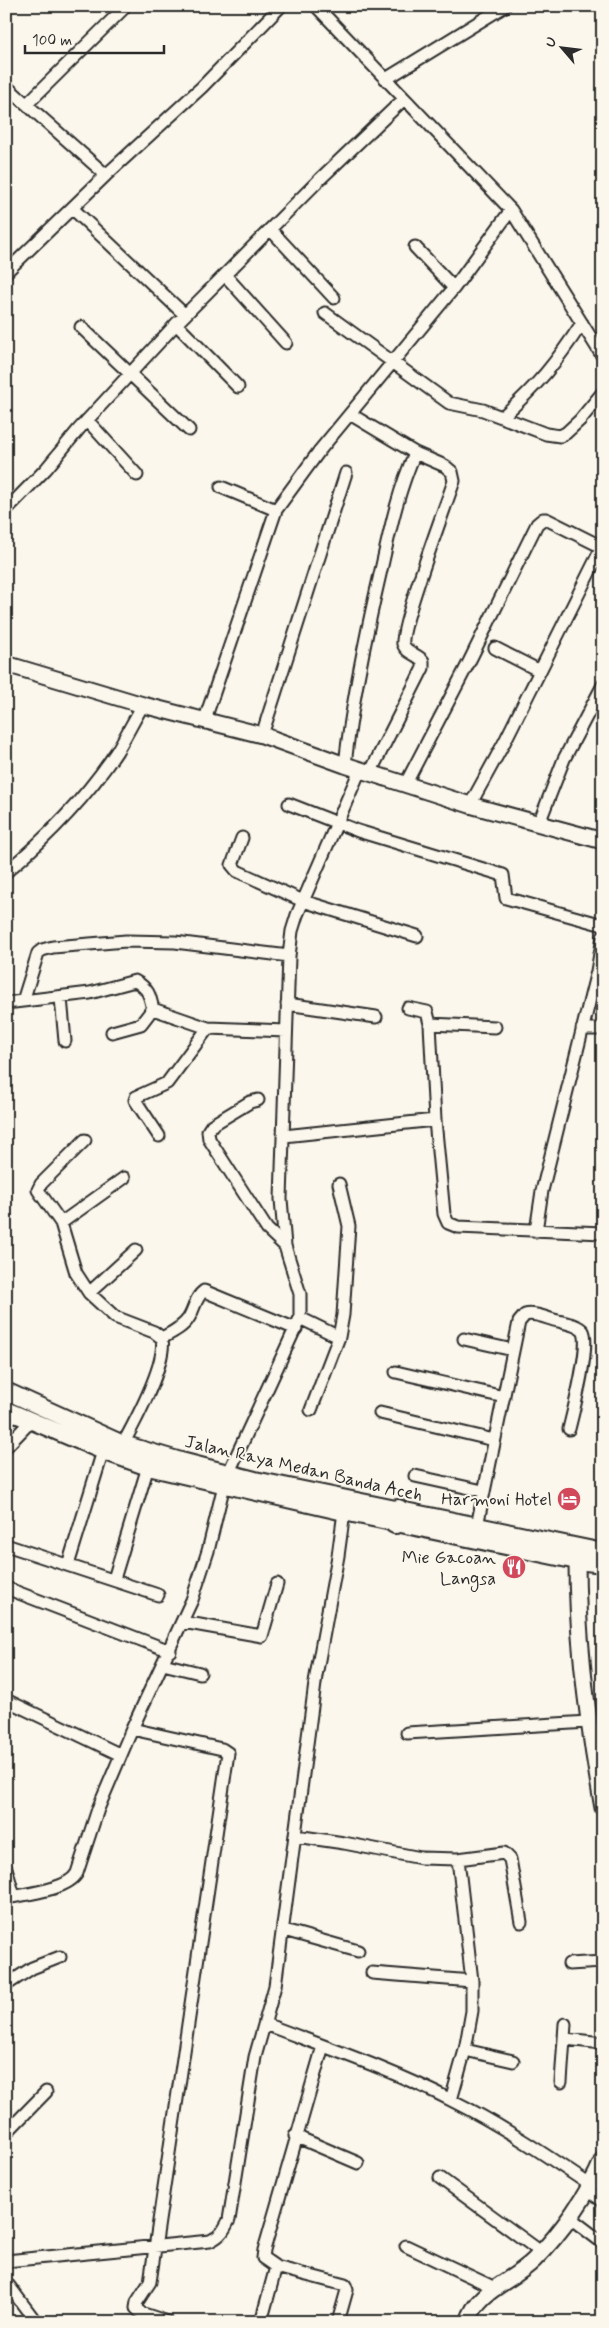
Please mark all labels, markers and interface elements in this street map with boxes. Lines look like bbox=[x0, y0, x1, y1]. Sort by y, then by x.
scale bar bbox=[25, 22, 164, 54]
north arrow bbox=[536, 22, 586, 72]
text: 100 m bbox=[32, 31, 72, 51]
text: U bbox=[541, 34, 561, 51]
street label: Jalan Raya Medan Banda Aceh bbox=[183, 1430, 425, 1508]
hotel icon: Harmoni Hotel bbox=[556, 1486, 582, 1512]
place label: Harmoni Hotel bbox=[441, 1488, 552, 1512]
place label: Mie Gacoan Langsa bbox=[402, 1546, 496, 1592]
restaurant icon: Mie Gacoan Langsa bbox=[501, 1554, 527, 1580]

